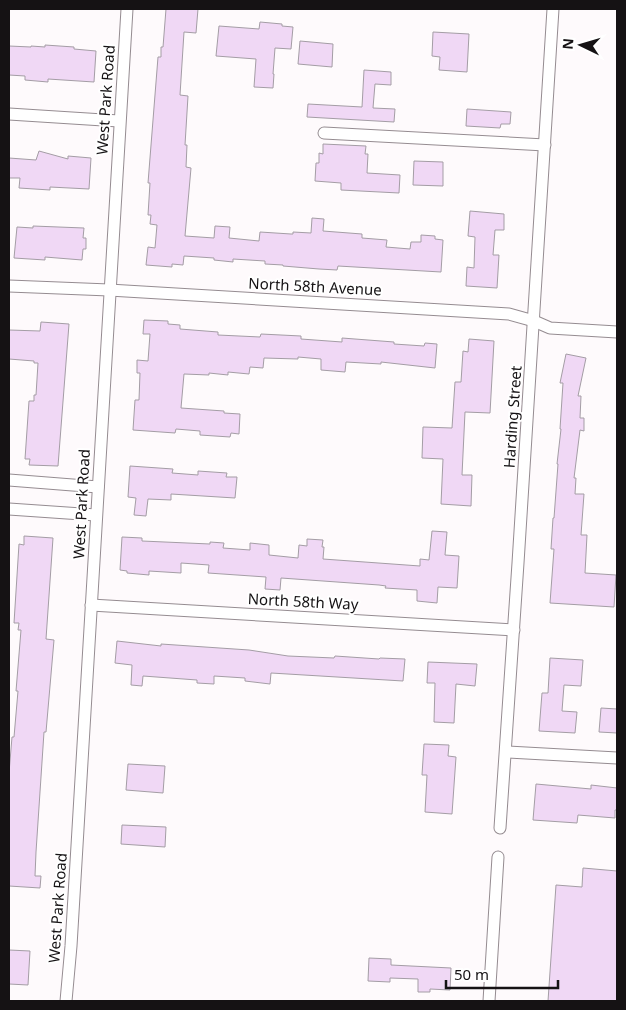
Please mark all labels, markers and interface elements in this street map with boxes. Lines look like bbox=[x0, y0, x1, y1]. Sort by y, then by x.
north arrow bbox=[556, 20, 606, 70]
text: N bbox=[558, 37, 578, 50]
street label: West Park Road bbox=[91, 44, 119, 156]
street label: North 58th Avenue bbox=[248, 273, 382, 299]
street label: Harding Street bbox=[498, 364, 526, 469]
street label: West Park Road bbox=[68, 448, 94, 560]
street label: North 58th Way bbox=[247, 588, 359, 614]
street label: West Park Road bbox=[43, 852, 71, 964]
scale bar bbox=[446, 958, 558, 990]
text: 50 m bbox=[454, 964, 489, 984]

